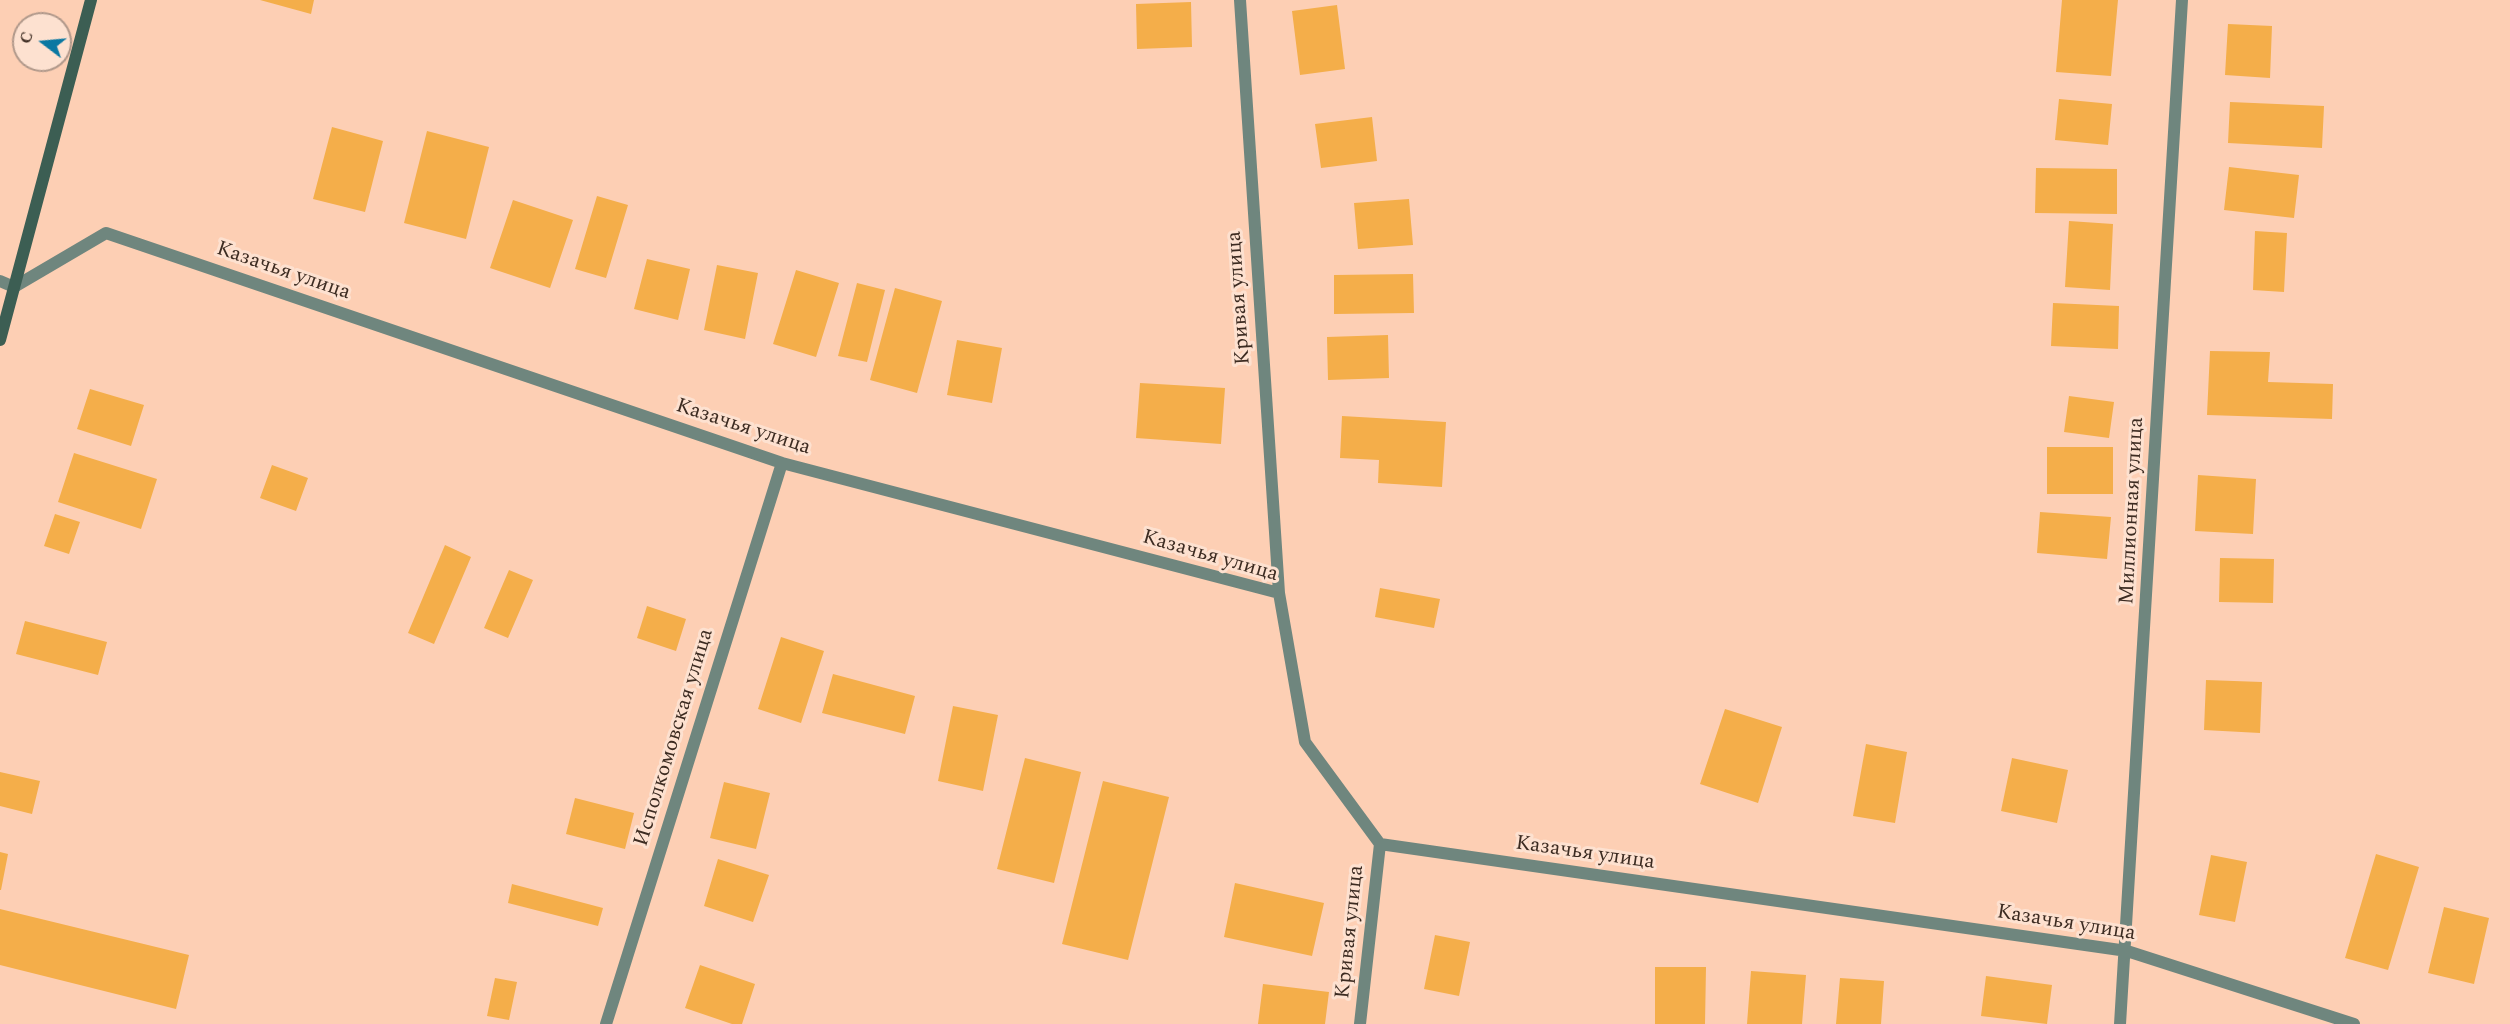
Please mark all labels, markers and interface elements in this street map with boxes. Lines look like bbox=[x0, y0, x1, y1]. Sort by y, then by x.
north arrow bbox=[12, 12, 72, 72]
text: С bbox=[14, 29, 40, 46]
street label: Кривая улица bbox=[1223, 230, 1257, 366]
street label: Казачья улица bbox=[213, 237, 353, 307]
street label: Казачья улица bbox=[672, 394, 814, 462]
street label: Миллионная улица bbox=[2116, 417, 2150, 605]
street label: Казачья улица bbox=[1139, 526, 1281, 588]
street label: Исполкомовская улица bbox=[630, 626, 720, 850]
street label: Казачья улица bbox=[1514, 832, 1656, 876]
street label: Кривая улица bbox=[1331, 864, 1371, 1000]
street label: Казачья улица bbox=[1995, 901, 2137, 947]

